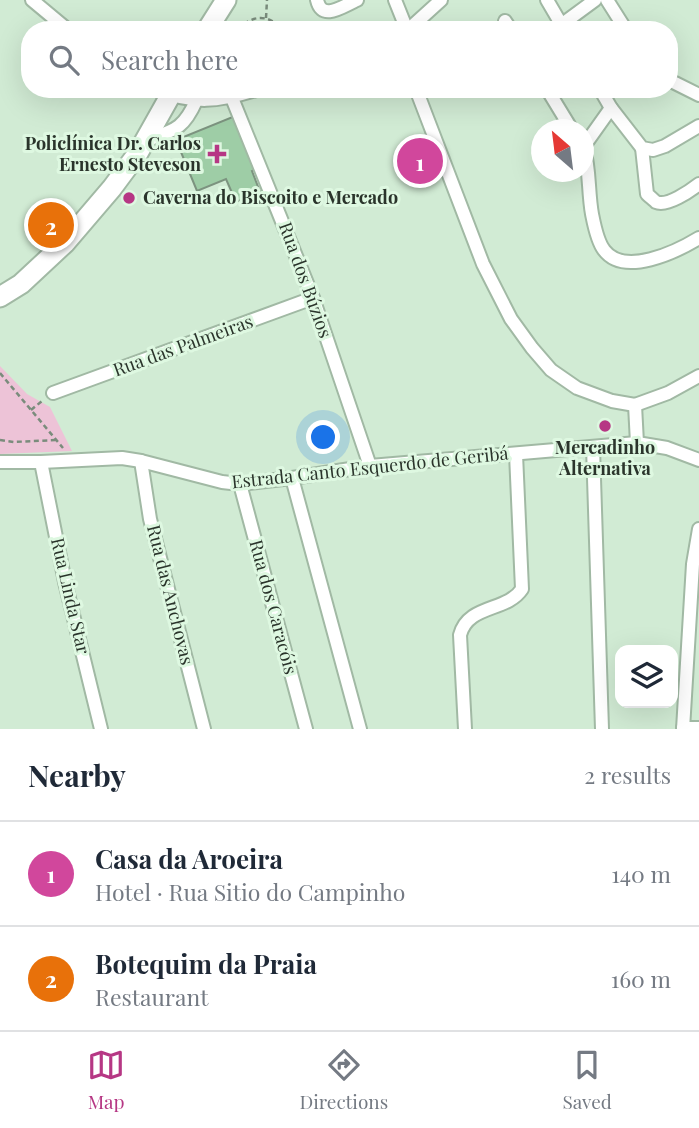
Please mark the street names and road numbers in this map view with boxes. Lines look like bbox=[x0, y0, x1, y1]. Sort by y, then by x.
street label: Rua dos Búzios bbox=[274, 218, 338, 341]
street label: Rua das Palmeiras bbox=[109, 309, 256, 382]
street label: Estrada Canto Esquerdo de Geribá bbox=[230, 441, 510, 493]
street label: Rua das Anchovas bbox=[142, 522, 200, 667]
street label: Rua Linda Star bbox=[46, 535, 96, 656]
street label: Rua dos Caracóis bbox=[244, 537, 303, 677]

